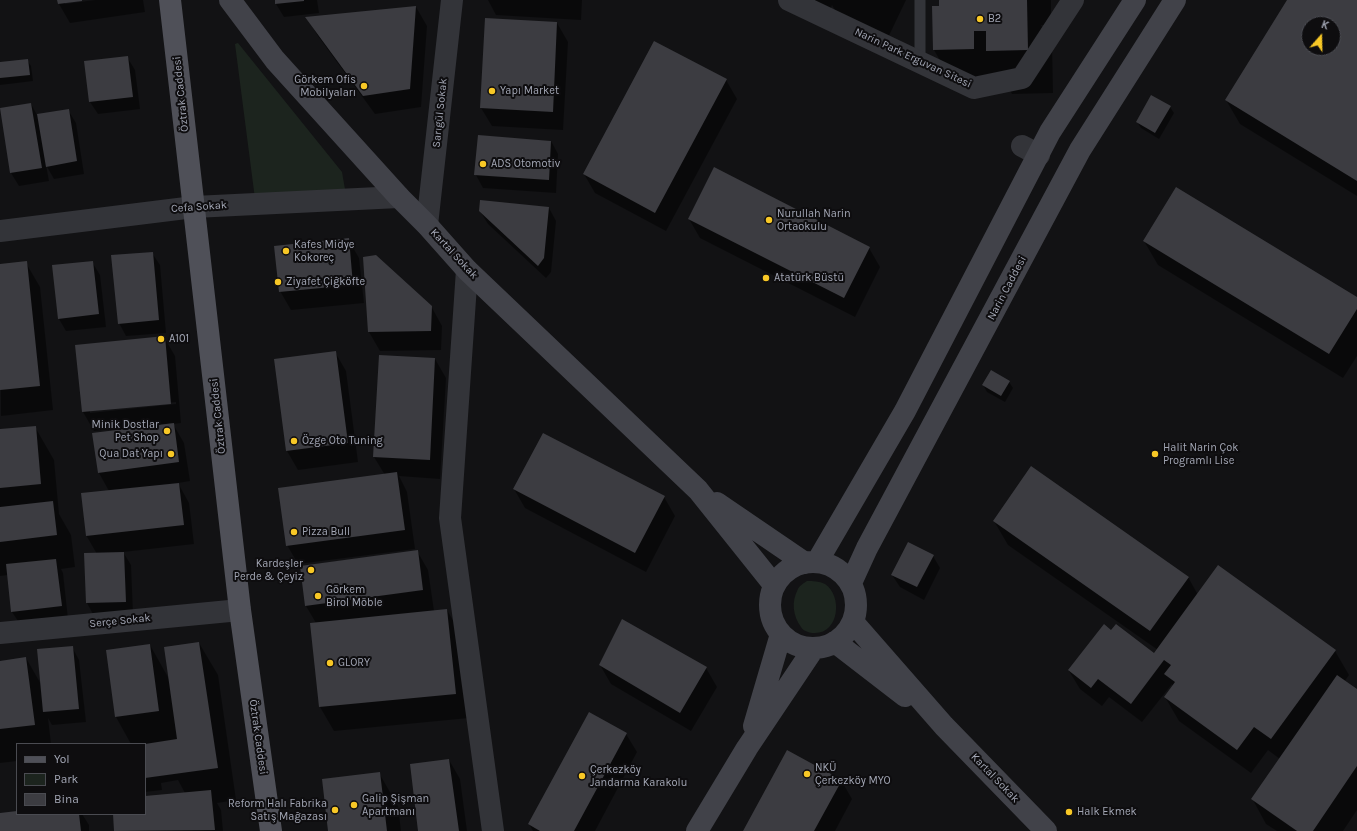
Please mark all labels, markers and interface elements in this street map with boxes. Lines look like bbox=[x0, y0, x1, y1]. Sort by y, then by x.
place label: B2 bbox=[988, 12, 1001, 26]
marker: B2 bbox=[975, 14, 985, 24]
north arrow bbox=[1301, 16, 1341, 56]
text: K bbox=[1319, 18, 1331, 33]
street label: Narin Park Erguvan Sitesi bbox=[852, 25, 974, 91]
street label: Öztrak Caddesi bbox=[170, 56, 192, 132]
place label: Görkem Ofis Mobilyaları bbox=[294, 73, 356, 99]
street label: Sarıgül Sokak bbox=[430, 78, 450, 148]
marker: Görkem Ofis Mobilyaları bbox=[359, 81, 369, 91]
place label: Yapı Market bbox=[500, 84, 559, 98]
marker: Yapı Market bbox=[487, 86, 497, 96]
place label: ADS Otomotiv bbox=[491, 157, 560, 171]
marker: ADS Otomotiv bbox=[478, 159, 488, 169]
street label: Cefa Sokak bbox=[171, 198, 227, 216]
place label: Nurullah Narin Ortaokulu bbox=[777, 207, 851, 233]
marker: Nurullah Narin Ortaokulu bbox=[764, 215, 774, 225]
street label: Kartal Sokak bbox=[427, 226, 481, 282]
place label: Kafes Midye Kokoreç bbox=[294, 238, 354, 264]
marker: Kafes Midye Kokoreç bbox=[281, 246, 291, 256]
street label: Narin Caddesi bbox=[985, 254, 1029, 322]
place label: Atatürk Büstü bbox=[774, 271, 844, 285]
marker: Atatürk Büstü bbox=[761, 273, 771, 283]
place label: Ziyafet Çiğköfte bbox=[286, 275, 365, 289]
marker: Ziyafet Çiğköfte bbox=[273, 277, 283, 287]
place label: A101 bbox=[169, 332, 189, 346]
marker: A101 bbox=[156, 334, 166, 344]
street label: Öztrak Caddesi bbox=[207, 378, 229, 454]
place label: Minik Dostlar Pet Shop bbox=[91, 418, 159, 444]
marker: Minik Dostlar Pet Shop bbox=[162, 426, 172, 436]
place label: Özge Oto Tuning bbox=[302, 434, 383, 448]
marker: Özge Oto Tuning bbox=[289, 436, 299, 446]
place label: Halit Narin Çok Programlı Lise bbox=[1163, 441, 1239, 467]
place label: Qua Dat Yapı bbox=[99, 447, 163, 461]
marker: Qua Dat Yapı bbox=[166, 449, 176, 459]
marker: Halit Narin Çok Programlı Lise bbox=[1150, 449, 1160, 459]
place label: Pizza Bull bbox=[302, 525, 350, 539]
marker: Pizza Bull bbox=[289, 527, 299, 537]
place label: Kardeşler Perde & Çeyiz bbox=[234, 557, 303, 583]
marker: Kardeşler Perde & Çeyiz bbox=[306, 565, 316, 575]
place label: Görkem Birol Möble bbox=[326, 583, 382, 609]
marker: Görkem Birol Möble bbox=[313, 591, 323, 601]
street label: Serçe Sokak bbox=[89, 611, 151, 631]
place label: GLORY bbox=[338, 656, 370, 670]
marker: GLORY bbox=[325, 658, 335, 668]
street label: Öztrak Caddesi bbox=[246, 699, 270, 775]
legend bbox=[16, 743, 146, 815]
street label: Kartal Sokak bbox=[968, 750, 1022, 806]
text: Yol bbox=[54, 752, 70, 766]
place label: NKÜ Çerkezköy MYO bbox=[815, 761, 891, 787]
place label: Çerkezköy Jandarma Karakolu bbox=[590, 763, 687, 789]
marker: NKÜ Çerkezköy MYO bbox=[802, 769, 812, 779]
marker: Çerkezköy Jandarma Karakolu bbox=[577, 771, 587, 781]
text: Park bbox=[54, 772, 78, 786]
text: Bina bbox=[54, 792, 79, 806]
place label: Galip Şişman Apartmanı bbox=[362, 792, 429, 818]
place label: Reform Halı Fabrika Satış Mağazası bbox=[228, 797, 327, 823]
marker: Galip Şişman Apartmanı bbox=[349, 800, 359, 810]
marker: Reform Halı Fabrika Satış Mağazası bbox=[330, 805, 340, 815]
place label: Halk Ekmek bbox=[1077, 805, 1137, 819]
marker: Halk Ekmek bbox=[1064, 807, 1074, 817]

